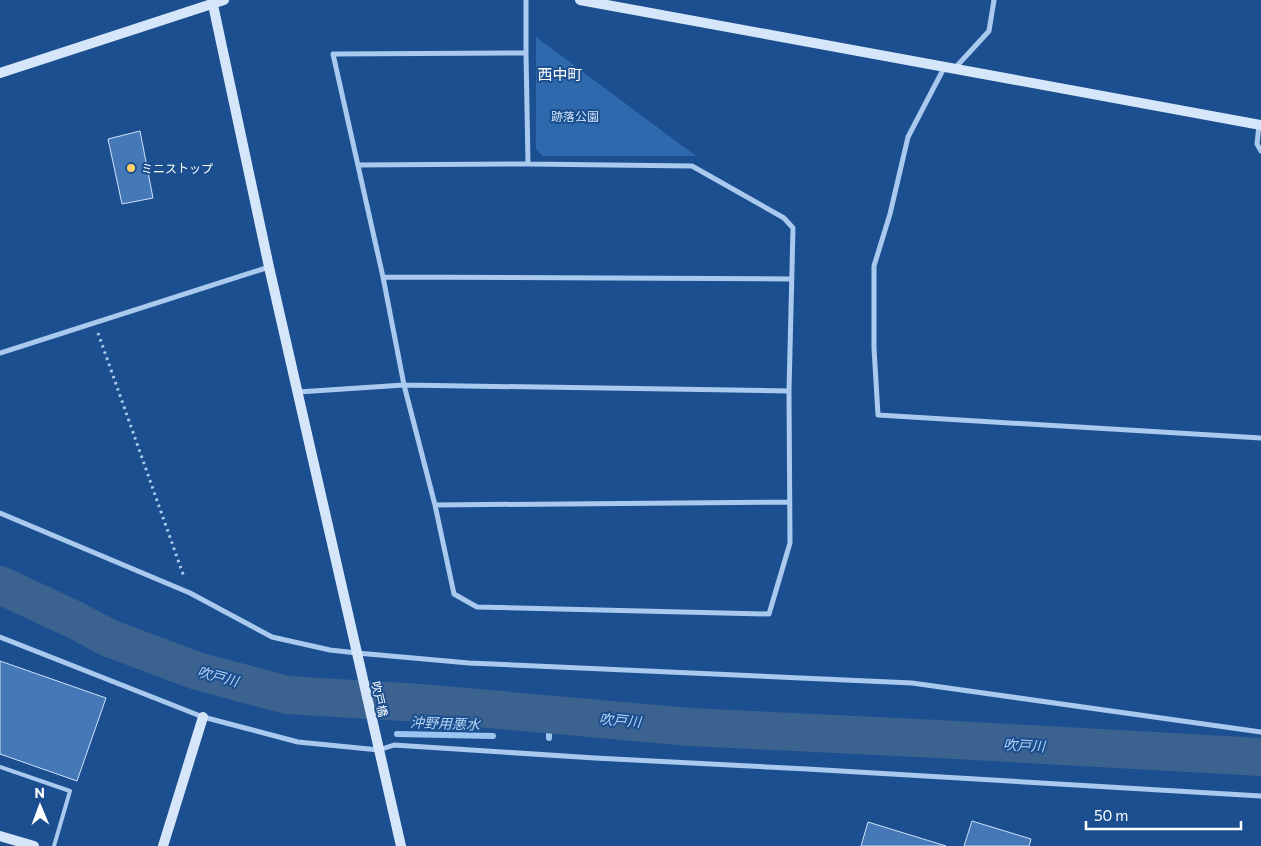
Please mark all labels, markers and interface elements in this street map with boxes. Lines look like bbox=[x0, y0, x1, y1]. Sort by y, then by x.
district label: 西中町 bbox=[537, 65, 583, 83]
park label: 跡落公園 bbox=[551, 109, 599, 123]
place label: ミニストップ bbox=[141, 161, 213, 175]
marker: ミニストップ bbox=[125, 162, 137, 174]
water label: 吹戸川 bbox=[196, 662, 242, 690]
street label: 吹戸橋 bbox=[369, 680, 391, 718]
water label: 吹戸川 bbox=[598, 710, 644, 730]
water label: 沖野用悪水 bbox=[410, 713, 482, 733]
water label: 吹戸川 bbox=[1003, 735, 1047, 755]
north arrow bbox=[15, 781, 65, 831]
text: N bbox=[34, 784, 45, 801]
scale bar bbox=[1086, 798, 1241, 830]
text: 50 m bbox=[1094, 806, 1128, 824]

